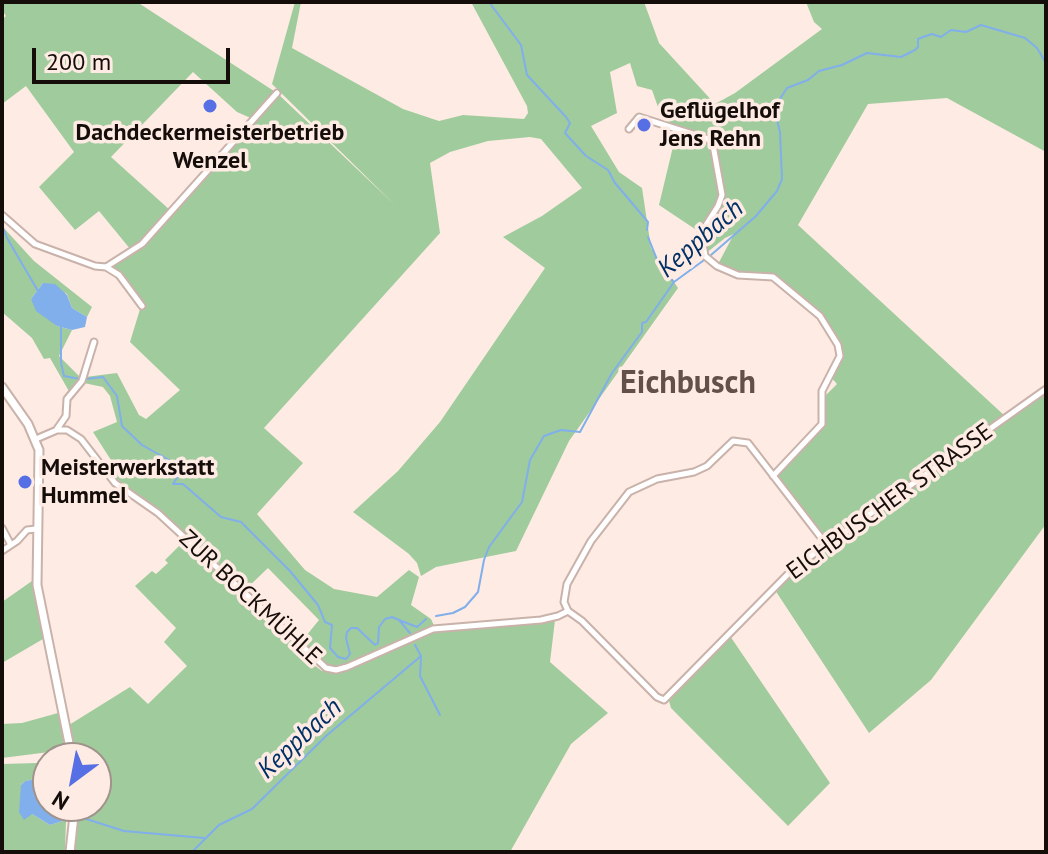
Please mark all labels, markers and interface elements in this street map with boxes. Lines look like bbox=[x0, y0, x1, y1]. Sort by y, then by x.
scale bar bbox=[36, 32, 234, 82]
text: 200 m bbox=[46, 46, 111, 77]
marker: Dachdeckermeisterbetrieb Wenzel bbox=[201, 97, 219, 115]
place label: Geflügelhof Jens Rehn bbox=[660, 97, 779, 153]
marker: Geflügelhof Jens Rehn bbox=[635, 116, 653, 134]
place label: Dachdeckermeisterbetrieb Wenzel bbox=[76, 119, 344, 175]
water label: Keppbach bbox=[652, 193, 750, 285]
district label: Eichbusch bbox=[620, 365, 756, 403]
street label: EICHBUSCHER STRASSE bbox=[781, 418, 999, 586]
place label: Meisterwerkstatt Hummel bbox=[41, 454, 214, 510]
marker: Meisterwerkstatt Hummel bbox=[16, 473, 34, 491]
street label: ZUR BOCKMÜHLE bbox=[173, 525, 327, 671]
water label: Keppbach bbox=[251, 692, 349, 786]
north arrow bbox=[32, 742, 112, 822]
text: N bbox=[47, 785, 74, 816]

